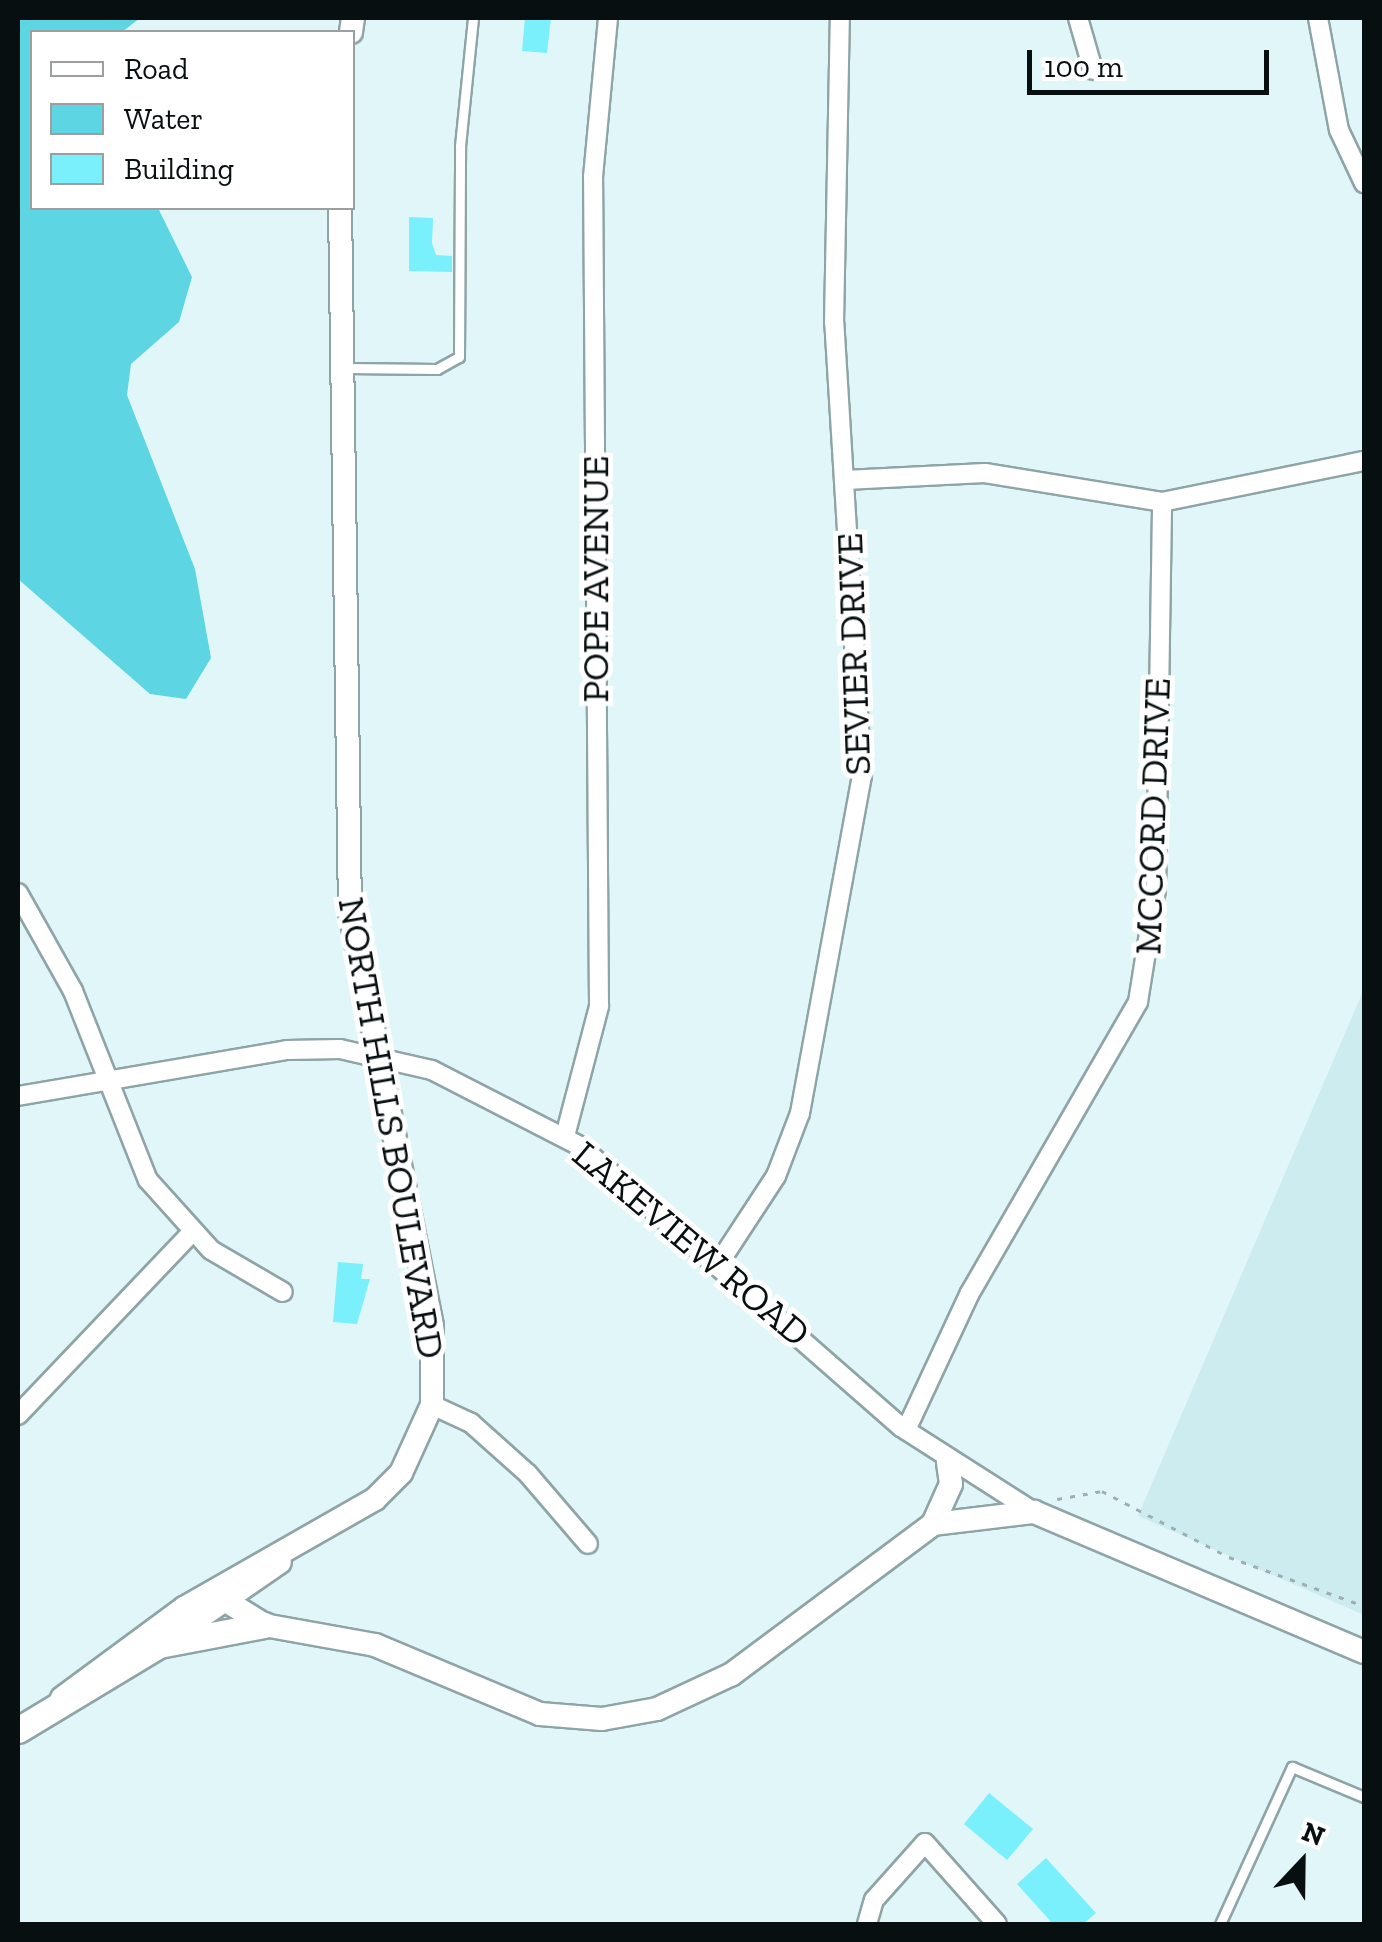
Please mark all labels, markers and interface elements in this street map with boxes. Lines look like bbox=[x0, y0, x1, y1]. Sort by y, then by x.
legend bbox=[30, 30, 355, 210]
scale bar bbox=[1032, 30, 1274, 92]
text: 100 m bbox=[1044, 49, 1123, 85]
text: Road bbox=[124, 51, 189, 87]
text: Water bbox=[124, 101, 203, 137]
text: Building bbox=[124, 151, 234, 187]
street label: POPE AVENUE bbox=[573, 455, 619, 703]
street label: SEVIER DRIVE bbox=[827, 532, 881, 776]
street label: MCCORD DRIVE bbox=[1125, 677, 1181, 955]
street label: NORTH HILLS BOULEVARD bbox=[328, 894, 454, 1362]
street label: LAKEVIEW ROAD bbox=[563, 1131, 819, 1357]
north arrow bbox=[1252, 1812, 1352, 1912]
text: N bbox=[1297, 1814, 1329, 1853]

